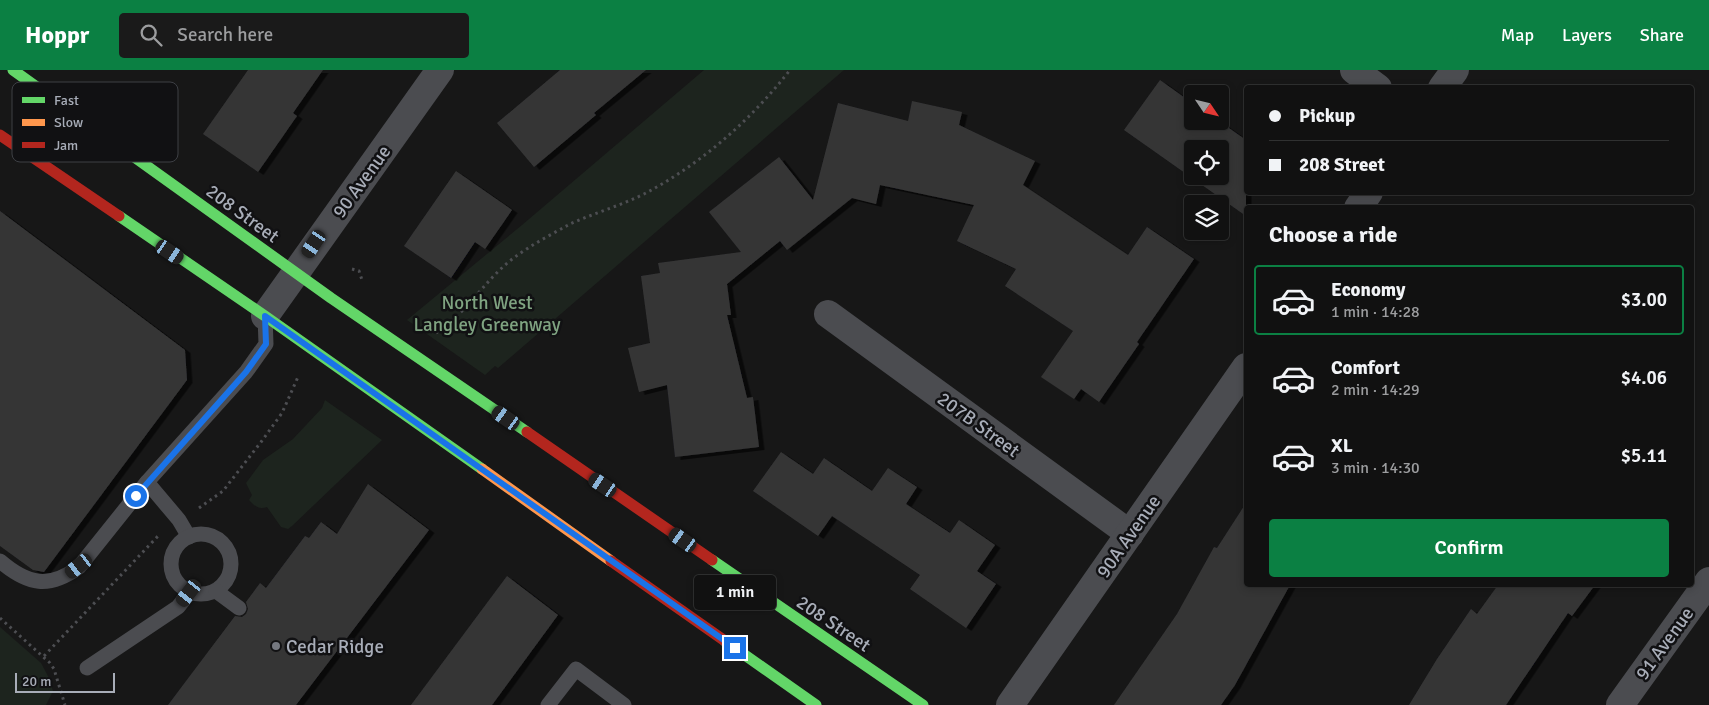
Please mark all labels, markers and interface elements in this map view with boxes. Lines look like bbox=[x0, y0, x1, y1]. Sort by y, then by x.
search box bbox=[119, 13, 469, 58]
text: Hoppr bbox=[25, 20, 89, 50]
icon: search bbox=[137, 21, 165, 49]
text: Search here bbox=[177, 23, 273, 47]
text: Map bbox=[1501, 24, 1534, 46]
text: Layers bbox=[1562, 24, 1612, 46]
text: Share bbox=[1640, 24, 1684, 46]
legend bbox=[12, 82, 178, 162]
north arrow bbox=[1184, 85, 1229, 130]
map controls bbox=[1184, 85, 1229, 240]
text: Fast bbox=[54, 92, 79, 109]
text: Pickup bbox=[1299, 104, 1355, 128]
text: Slow bbox=[54, 114, 83, 131]
text: Jam bbox=[54, 137, 78, 154]
street label: 90 Avenue bbox=[327, 140, 396, 223]
button: locate bbox=[1184, 140, 1229, 185]
text: 208 Street bbox=[1299, 153, 1385, 177]
street label: 208 Street bbox=[201, 179, 284, 249]
button: layers bbox=[1184, 195, 1229, 240]
text: Choose a ride bbox=[1269, 221, 1397, 248]
car bbox=[299, 227, 328, 261]
car bbox=[153, 237, 186, 267]
icon: car bbox=[1271, 278, 1316, 323]
text: Economy bbox=[1331, 278, 1405, 302]
text: $3.00 bbox=[1621, 288, 1667, 312]
park label: North West Langley Greenway bbox=[413, 291, 561, 337]
text: 1 min · 14:28 bbox=[1331, 302, 1420, 322]
icon: car bbox=[1271, 356, 1316, 401]
text: Comfort bbox=[1331, 356, 1400, 380]
text: $4.06 bbox=[1621, 366, 1667, 390]
text: 2 min · 14:29 bbox=[1331, 380, 1420, 400]
street label: 207B Street bbox=[933, 387, 1025, 463]
car bbox=[489, 403, 522, 433]
icon: car bbox=[1271, 434, 1316, 479]
text: XL bbox=[1331, 434, 1353, 458]
text: $5.11 bbox=[1621, 444, 1667, 468]
text: 3 min · 14:30 bbox=[1331, 458, 1420, 478]
car bbox=[586, 470, 619, 500]
route start bbox=[125, 485, 147, 507]
street label: 90A Avenue bbox=[1092, 490, 1166, 583]
button: Confirm bbox=[1269, 519, 1669, 577]
car bbox=[666, 525, 699, 555]
car bbox=[62, 551, 95, 581]
callout: 1 min bbox=[694, 576, 776, 610]
car bbox=[173, 577, 204, 609]
text: 1 min bbox=[716, 582, 754, 602]
street label: 208 Street bbox=[792, 590, 875, 658]
street label: 91 Avenue bbox=[1630, 602, 1699, 685]
place label: Cedar Ridge bbox=[286, 635, 384, 659]
route end bbox=[724, 637, 746, 659]
marker: Cedar Ridge bbox=[270, 640, 282, 652]
scale bar bbox=[15, 670, 115, 693]
text: 20 m bbox=[22, 673, 51, 690]

